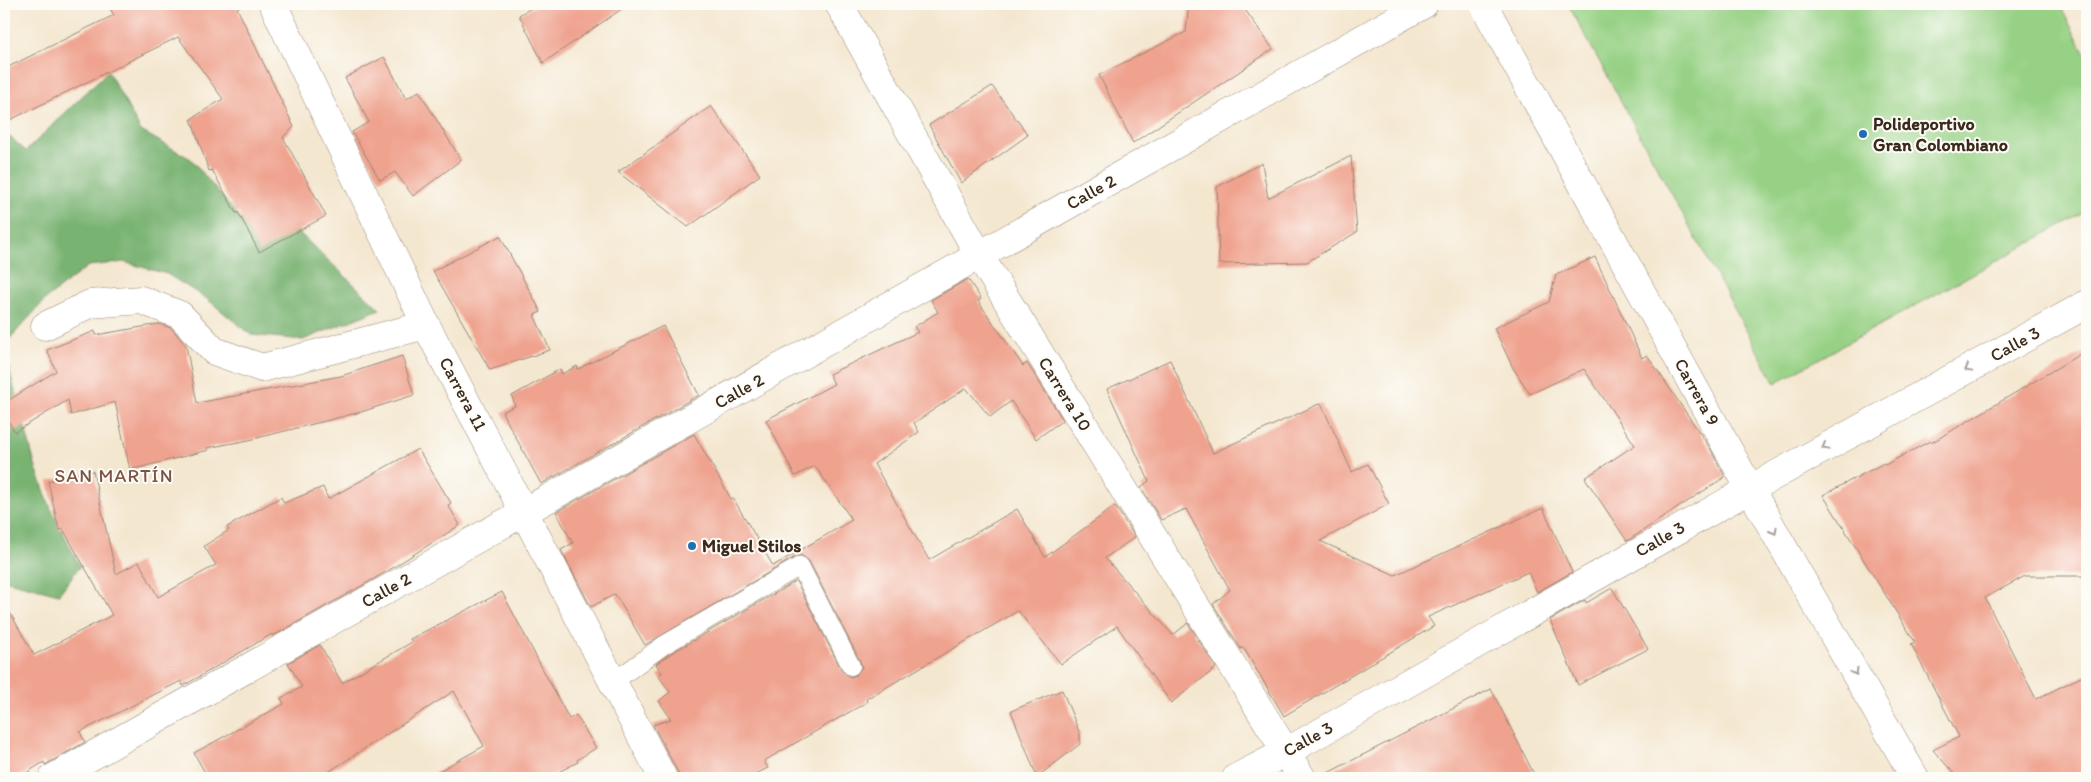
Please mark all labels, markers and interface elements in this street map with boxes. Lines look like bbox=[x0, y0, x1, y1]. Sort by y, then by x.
place label: Polideportivo Gran Colombiano bbox=[1873, 113, 2008, 156]
marker: Polideportivo Gran Colombiano bbox=[1857, 128, 1869, 140]
street label: Calle 2 bbox=[1062, 169, 1120, 215]
street label: Calle 3 bbox=[1986, 321, 2044, 367]
street label: Carrera 11 bbox=[434, 353, 492, 435]
street label: Carrera 10 bbox=[1034, 353, 1096, 435]
street label: Carrera 9 bbox=[1670, 355, 1724, 429]
one-way arrow bbox=[1964, 363, 1973, 373]
street label: Calle 2 bbox=[710, 368, 768, 414]
one-way arrow bbox=[1822, 441, 1831, 451]
district label: SAN MARTÍN bbox=[54, 464, 174, 487]
street label: Calle 3 bbox=[1631, 516, 1689, 562]
one-way arrow bbox=[1768, 526, 1778, 535]
place label: Miguel Stilos bbox=[702, 535, 801, 557]
marker: Miguel Stilos bbox=[686, 540, 698, 552]
street label: Calle 2 bbox=[357, 567, 415, 613]
one-way arrow bbox=[1848, 667, 1858, 676]
street label: Calle 3 bbox=[1279, 716, 1337, 762]

